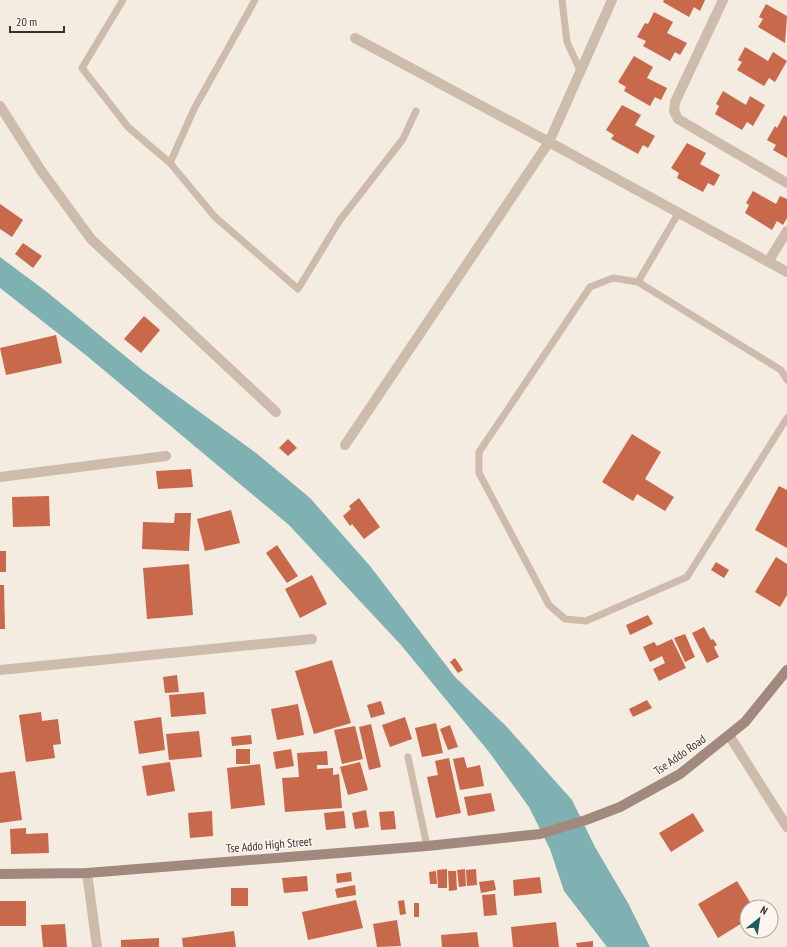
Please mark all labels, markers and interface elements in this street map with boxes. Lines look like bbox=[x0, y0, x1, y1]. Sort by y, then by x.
scale bar bbox=[10, 8, 64, 34]
text: 20 m bbox=[16, 14, 37, 29]
street label: Tse Addo Road bbox=[651, 731, 709, 778]
street label: Tse Addo High Street bbox=[225, 833, 313, 856]
north arrow bbox=[739, 899, 779, 939]
text: N bbox=[758, 903, 770, 918]

